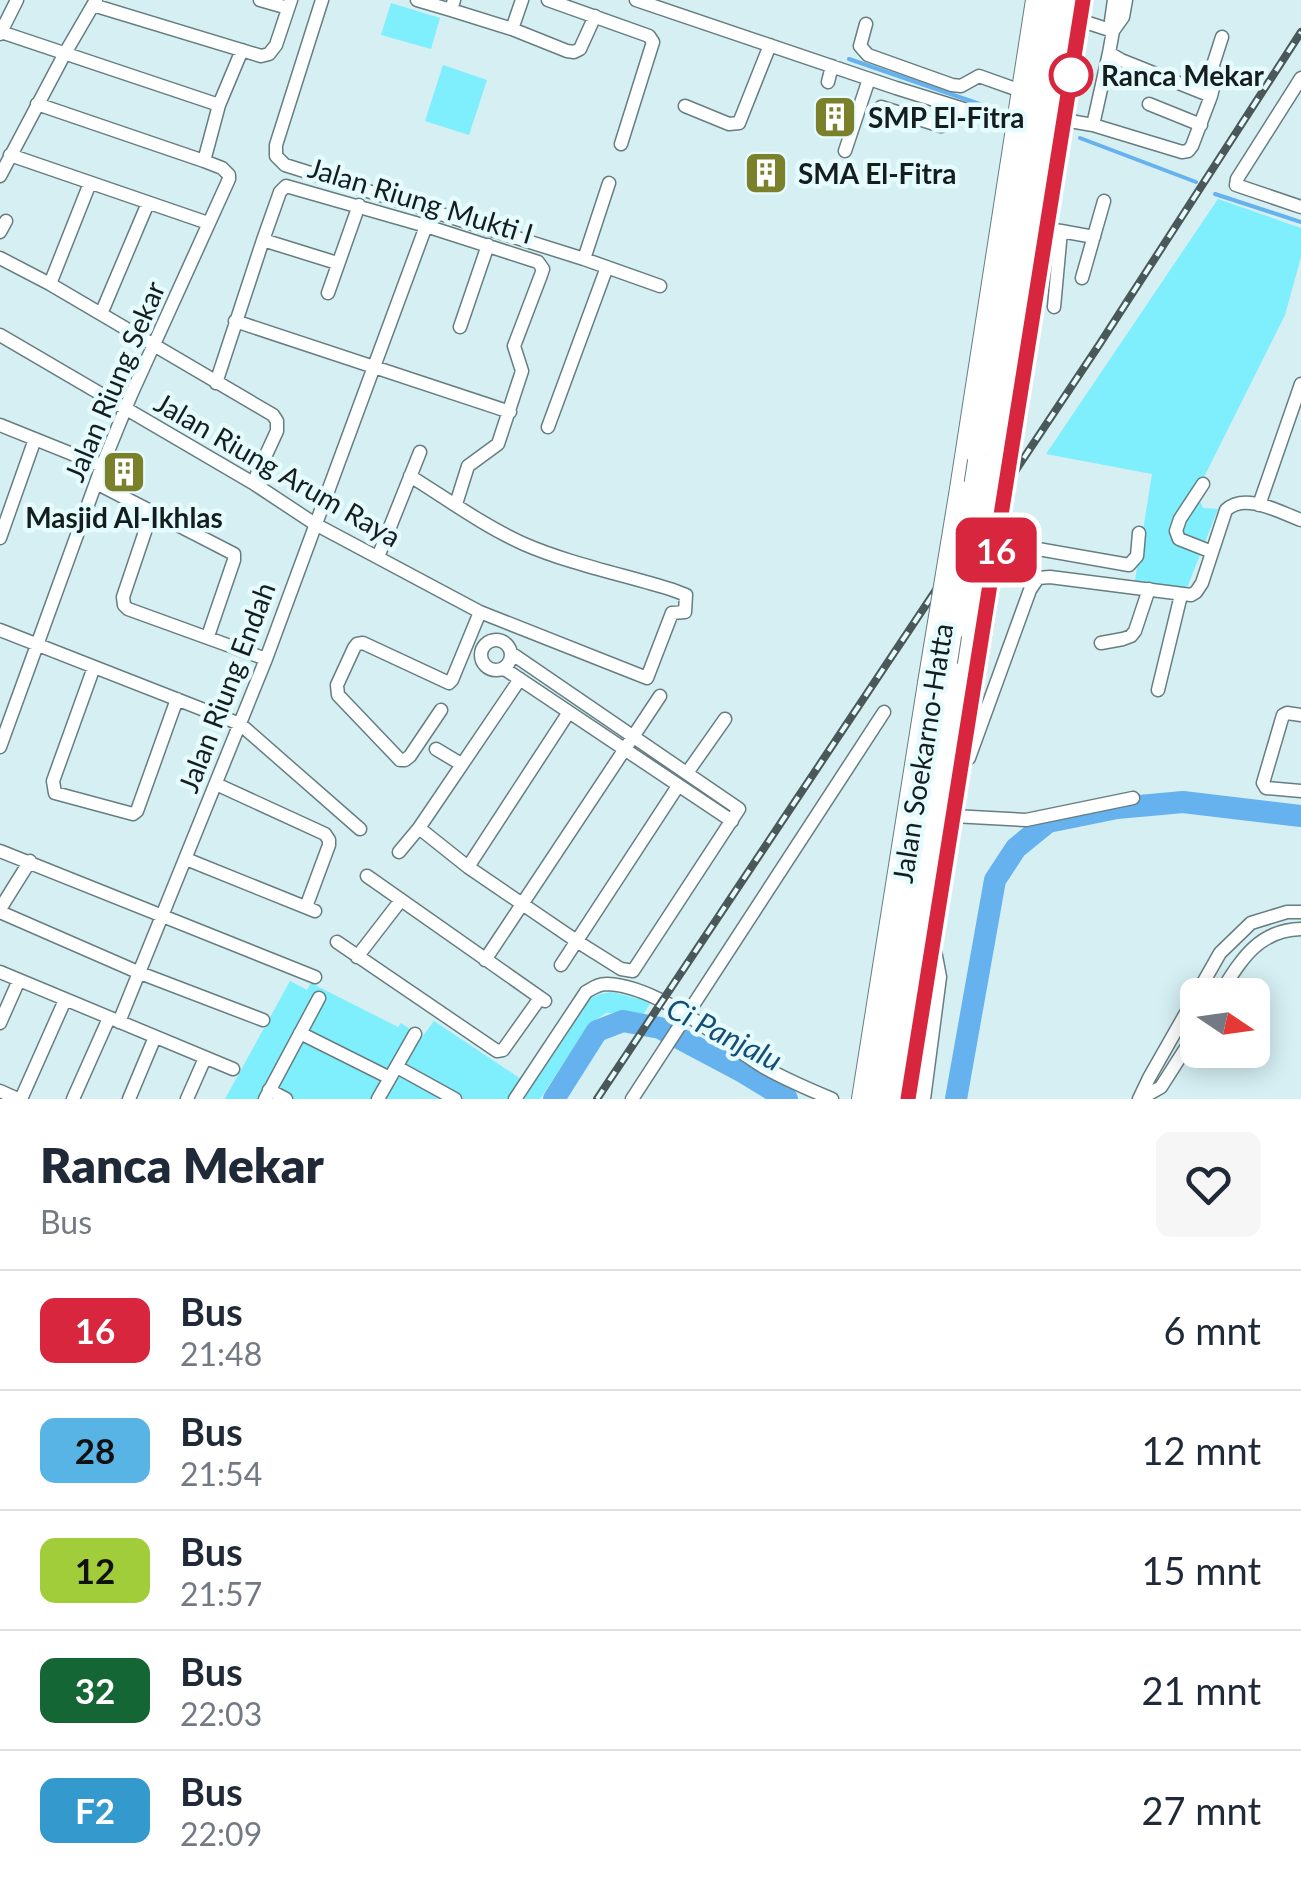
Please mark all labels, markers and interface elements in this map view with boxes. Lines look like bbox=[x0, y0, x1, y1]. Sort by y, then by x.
marker: Ranca Mekar bbox=[1050, 54, 1092, 96]
place label: Ranca Mekar bbox=[1101, 58, 1264, 92]
building icon: SMP El-Fitra bbox=[812, 94, 858, 140]
place label: SMP El-Fitra bbox=[868, 100, 1024, 134]
street label: Jalan Riung Mukti I bbox=[304, 150, 538, 250]
building icon: SMA El-Fitra bbox=[743, 150, 789, 196]
place label: SMA El-Fitra bbox=[798, 156, 956, 190]
street label: Jalan Riung Sekar bbox=[57, 276, 171, 486]
street label: Jalan Riung Arum Raya bbox=[149, 385, 407, 553]
building icon: Masjid Al-Ikhlas bbox=[101, 449, 147, 495]
place label: Masjid Al-Ikhlas bbox=[25, 500, 223, 534]
line badge: 16 bbox=[951, 518, 1041, 582]
text: 16 bbox=[976, 529, 1016, 571]
street label: Jalan Riung Endah bbox=[170, 577, 282, 797]
street label: Jalan Soekarno-Hatta bbox=[885, 621, 959, 885]
north arrow bbox=[1180, 978, 1270, 1068]
map controls bbox=[1180, 978, 1270, 1068]
water label: Ci Panjalu bbox=[661, 989, 789, 1077]
button: heart bbox=[1156, 1132, 1261, 1237]
text: Ranca Mekar bbox=[40, 1136, 324, 1193]
text: Bus bbox=[40, 1202, 92, 1241]
text: Bus bbox=[180, 1288, 243, 1334]
text: 6 mnt bbox=[1163, 1307, 1261, 1353]
text: 16 bbox=[75, 1309, 115, 1351]
text: 21:48 bbox=[180, 1334, 262, 1373]
text: Bus bbox=[180, 1408, 243, 1454]
text: 12 mnt bbox=[1141, 1427, 1261, 1473]
text: 28 bbox=[75, 1429, 115, 1471]
text: 21:54 bbox=[180, 1454, 262, 1493]
text: Bus bbox=[180, 1528, 243, 1574]
text: 15 mnt bbox=[1141, 1547, 1261, 1593]
text: 12 bbox=[75, 1549, 115, 1591]
text: 21:57 bbox=[180, 1574, 262, 1613]
text: Bus bbox=[180, 1648, 243, 1694]
text: 21 mnt bbox=[1141, 1667, 1261, 1713]
text: 32 bbox=[75, 1669, 115, 1711]
text: 22:03 bbox=[180, 1694, 262, 1733]
text: Bus bbox=[180, 1768, 243, 1814]
text: 27 mnt bbox=[1141, 1787, 1261, 1833]
text: F2 bbox=[75, 1789, 115, 1831]
text: 22:09 bbox=[180, 1814, 262, 1853]

